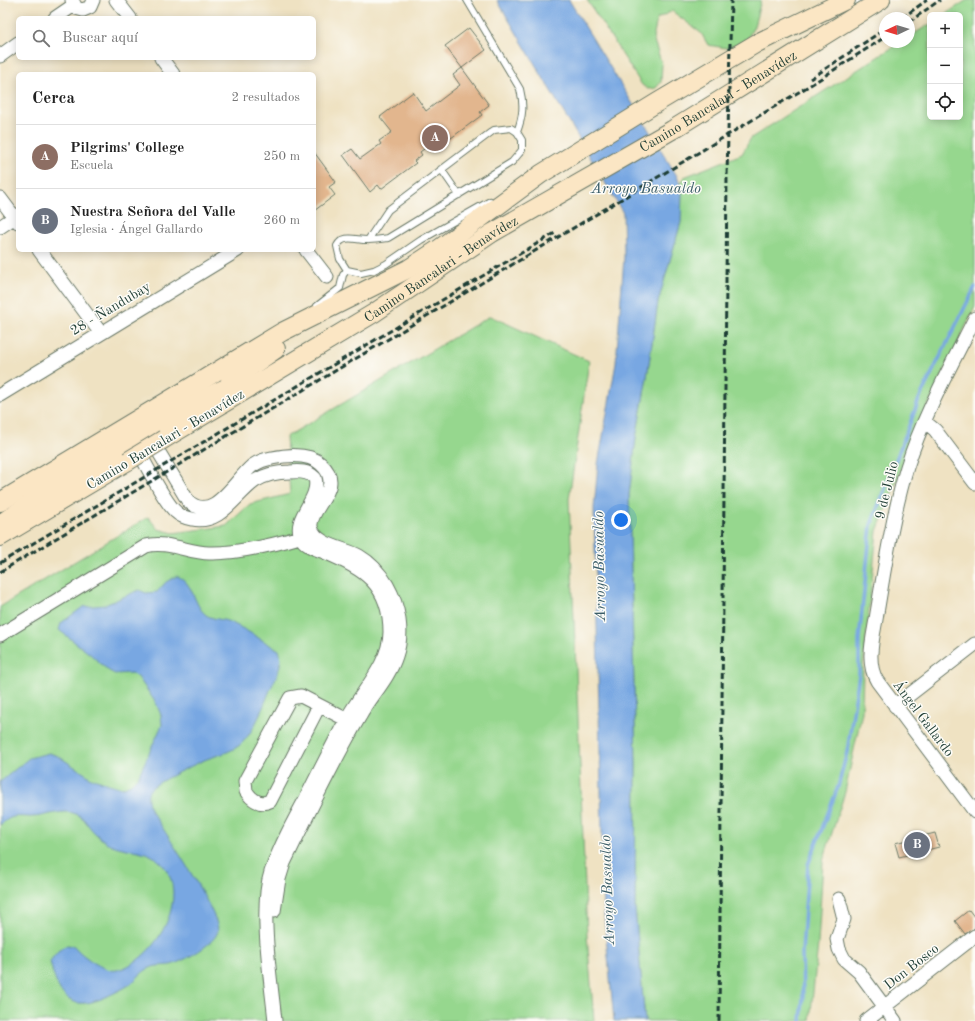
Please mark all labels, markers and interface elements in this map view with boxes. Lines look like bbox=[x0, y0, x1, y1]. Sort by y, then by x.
north arrow bbox=[879, 12, 915, 48]
map controls bbox=[927, 12, 963, 120]
button: + bbox=[927, 12, 963, 48]
search box bbox=[16, 16, 316, 60]
icon: search bbox=[30, 27, 52, 49]
text: Buscar aquí bbox=[62, 31, 138, 46]
street label: Camino Bancalari - Benavídez bbox=[637, 48, 799, 155]
button: − bbox=[927, 48, 963, 84]
button: locate bbox=[927, 84, 963, 120]
text: Cerca bbox=[32, 90, 75, 107]
text: 2 resultados bbox=[232, 91, 300, 104]
pin: A bbox=[422, 123, 448, 153]
text: Pilgrims' College bbox=[70, 141, 184, 156]
text: A bbox=[40, 150, 50, 163]
text: 250 m bbox=[263, 150, 300, 163]
text: Escuela bbox=[70, 159, 113, 172]
water label: Arroyo Basualdo bbox=[590, 182, 701, 197]
text: Nuestra Señora del Valle bbox=[70, 205, 236, 220]
text: B bbox=[40, 214, 50, 227]
text: 260 m bbox=[263, 214, 300, 227]
street label: Camino Bancalari - Benavídez bbox=[362, 214, 520, 325]
text: Iglesia · Ángel Gallardo bbox=[70, 223, 203, 236]
street label: 28 - Ñandubay bbox=[67, 277, 153, 338]
street label: Camino Bancalari - Benavídez bbox=[84, 387, 247, 493]
street label: 9 de Julio bbox=[873, 460, 901, 521]
your location bbox=[611, 510, 631, 530]
water label: Arroyo Basualdo bbox=[592, 511, 609, 622]
street label: Ángel Gallardo bbox=[890, 676, 959, 759]
pin: B bbox=[904, 830, 930, 860]
water label: Arroyo Basualdo bbox=[599, 835, 618, 946]
street label: Don Bosco bbox=[882, 941, 942, 992]

